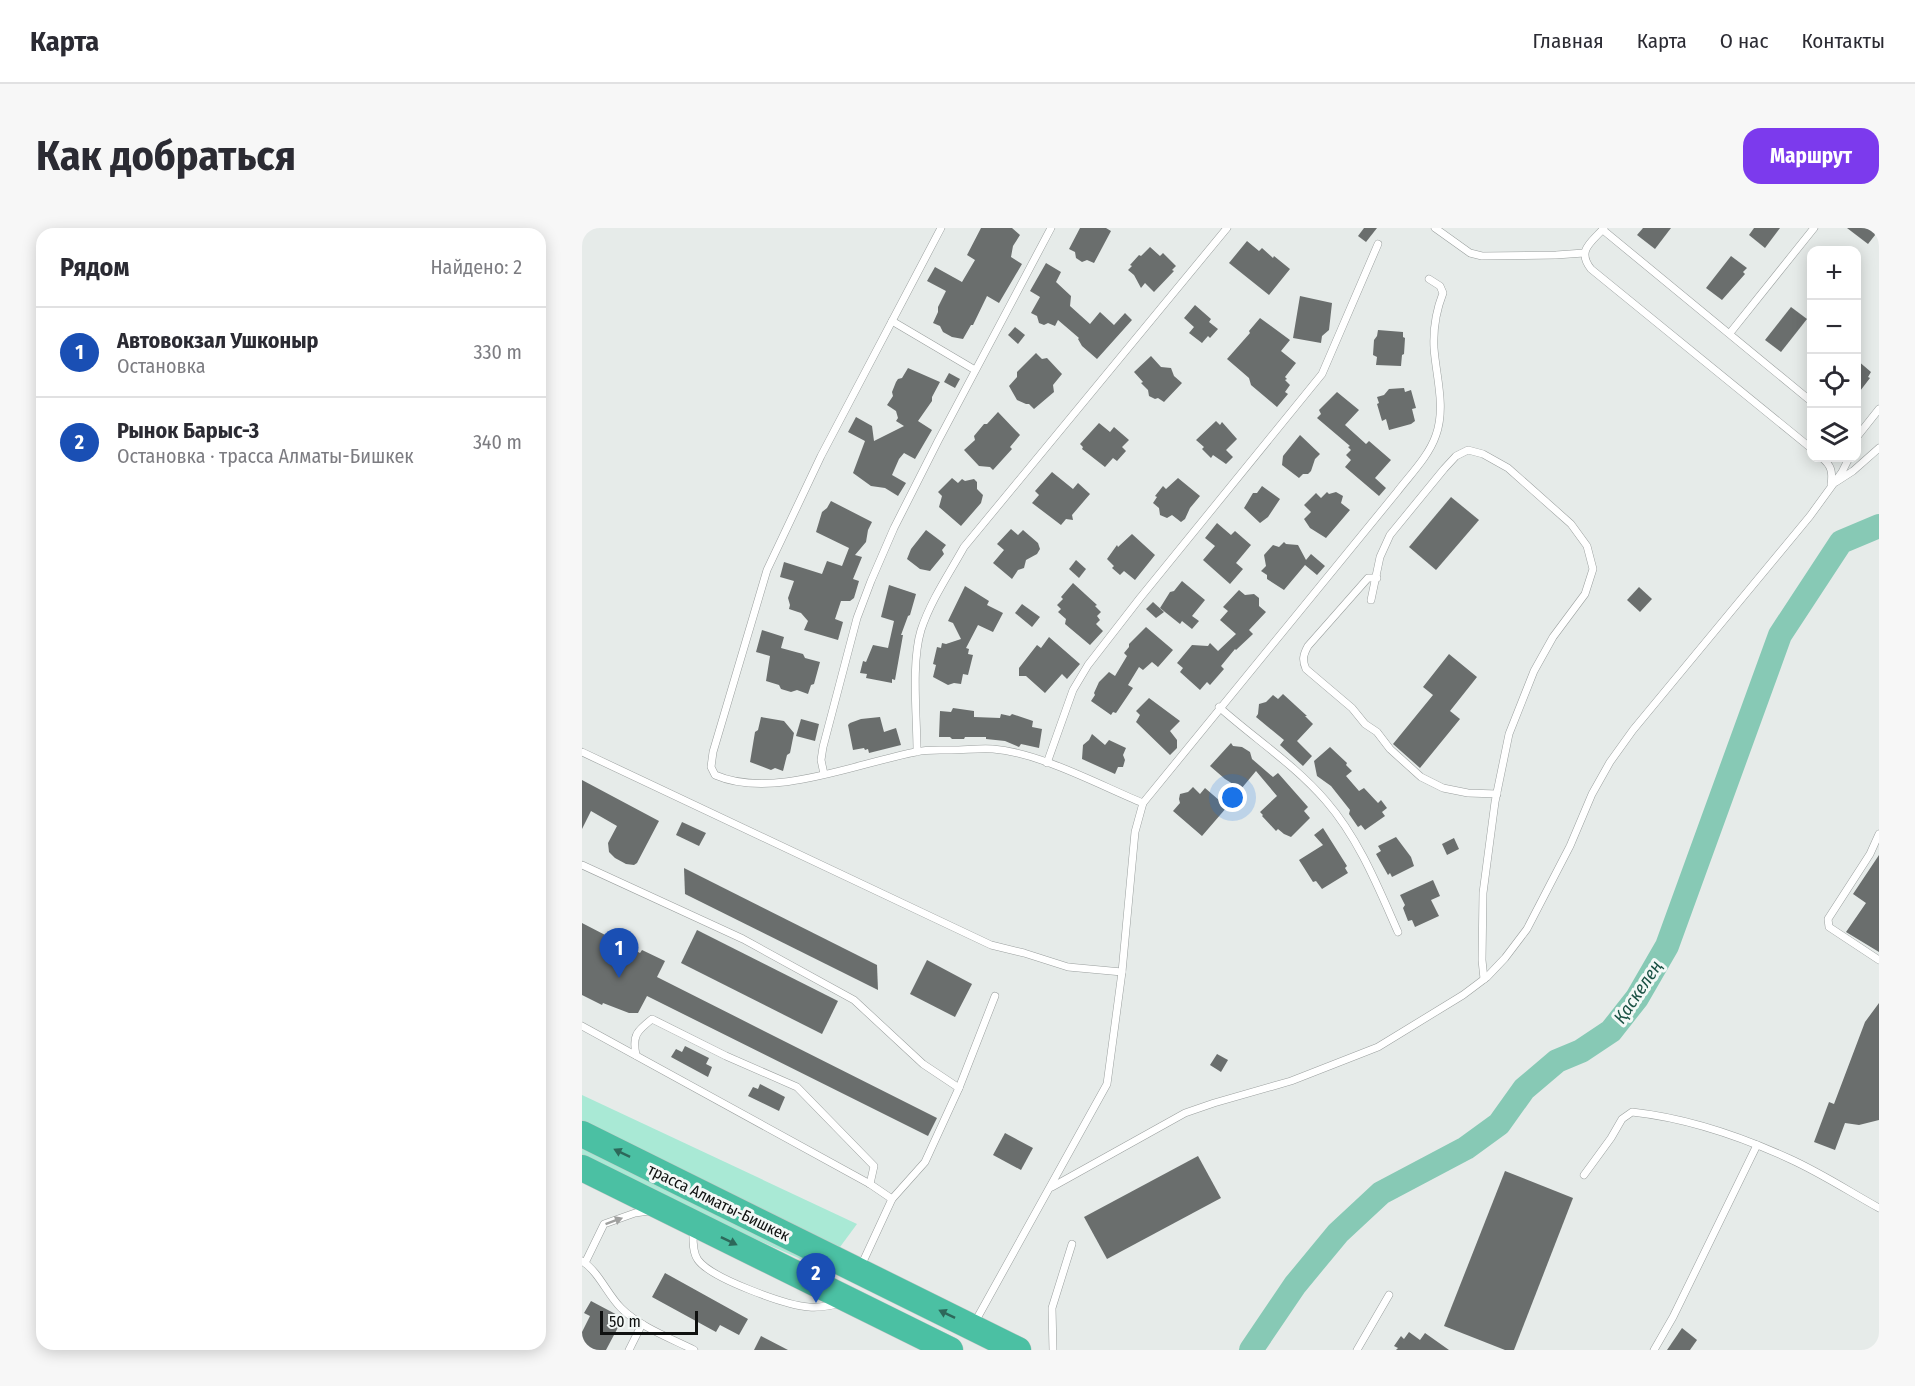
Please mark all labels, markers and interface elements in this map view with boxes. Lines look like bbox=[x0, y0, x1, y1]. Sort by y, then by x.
text: Карта bbox=[30, 25, 99, 58]
text: Главная bbox=[1533, 28, 1604, 54]
text: Карта bbox=[1637, 28, 1687, 54]
text: О нас bbox=[1720, 28, 1768, 54]
text: Контакты bbox=[1801, 28, 1885, 54]
button: Маршрут bbox=[1743, 128, 1879, 184]
text: Как добраться bbox=[36, 131, 296, 181]
map controls bbox=[1807, 246, 1861, 462]
button: + bbox=[1807, 246, 1861, 300]
text: Рядом bbox=[60, 252, 129, 283]
text: Найдено: 2 bbox=[430, 255, 522, 279]
button: − bbox=[1807, 300, 1861, 354]
text: Автовокзал Ушконыр bbox=[117, 327, 318, 354]
text: 1 bbox=[75, 340, 84, 364]
text: 330 m bbox=[473, 340, 522, 364]
text: Остановка bbox=[117, 354, 205, 378]
button: locate bbox=[1807, 354, 1861, 408]
button: layers bbox=[1807, 408, 1861, 462]
text: Рынок Барыс-3 bbox=[117, 417, 259, 444]
text: 2 bbox=[75, 430, 84, 454]
text: 340 m bbox=[473, 430, 522, 454]
text: Остановка · трасса Алматы-Бишкек bbox=[117, 444, 414, 468]
your location bbox=[1218, 783, 1247, 812]
pin: 1 bbox=[600, 928, 639, 978]
water label: Қаскелең bbox=[1609, 956, 1667, 1028]
one-way arrow bbox=[613, 1149, 630, 1158]
street label: трасса Алматы-Бишкек bbox=[645, 1160, 793, 1245]
one-way arrow bbox=[605, 1215, 623, 1225]
one-way arrow bbox=[720, 1236, 737, 1245]
pin: 2 bbox=[796, 1254, 836, 1303]
scale bar bbox=[600, 1308, 698, 1336]
one-way arrow bbox=[938, 1310, 956, 1320]
text: 50 m bbox=[609, 1312, 641, 1331]

